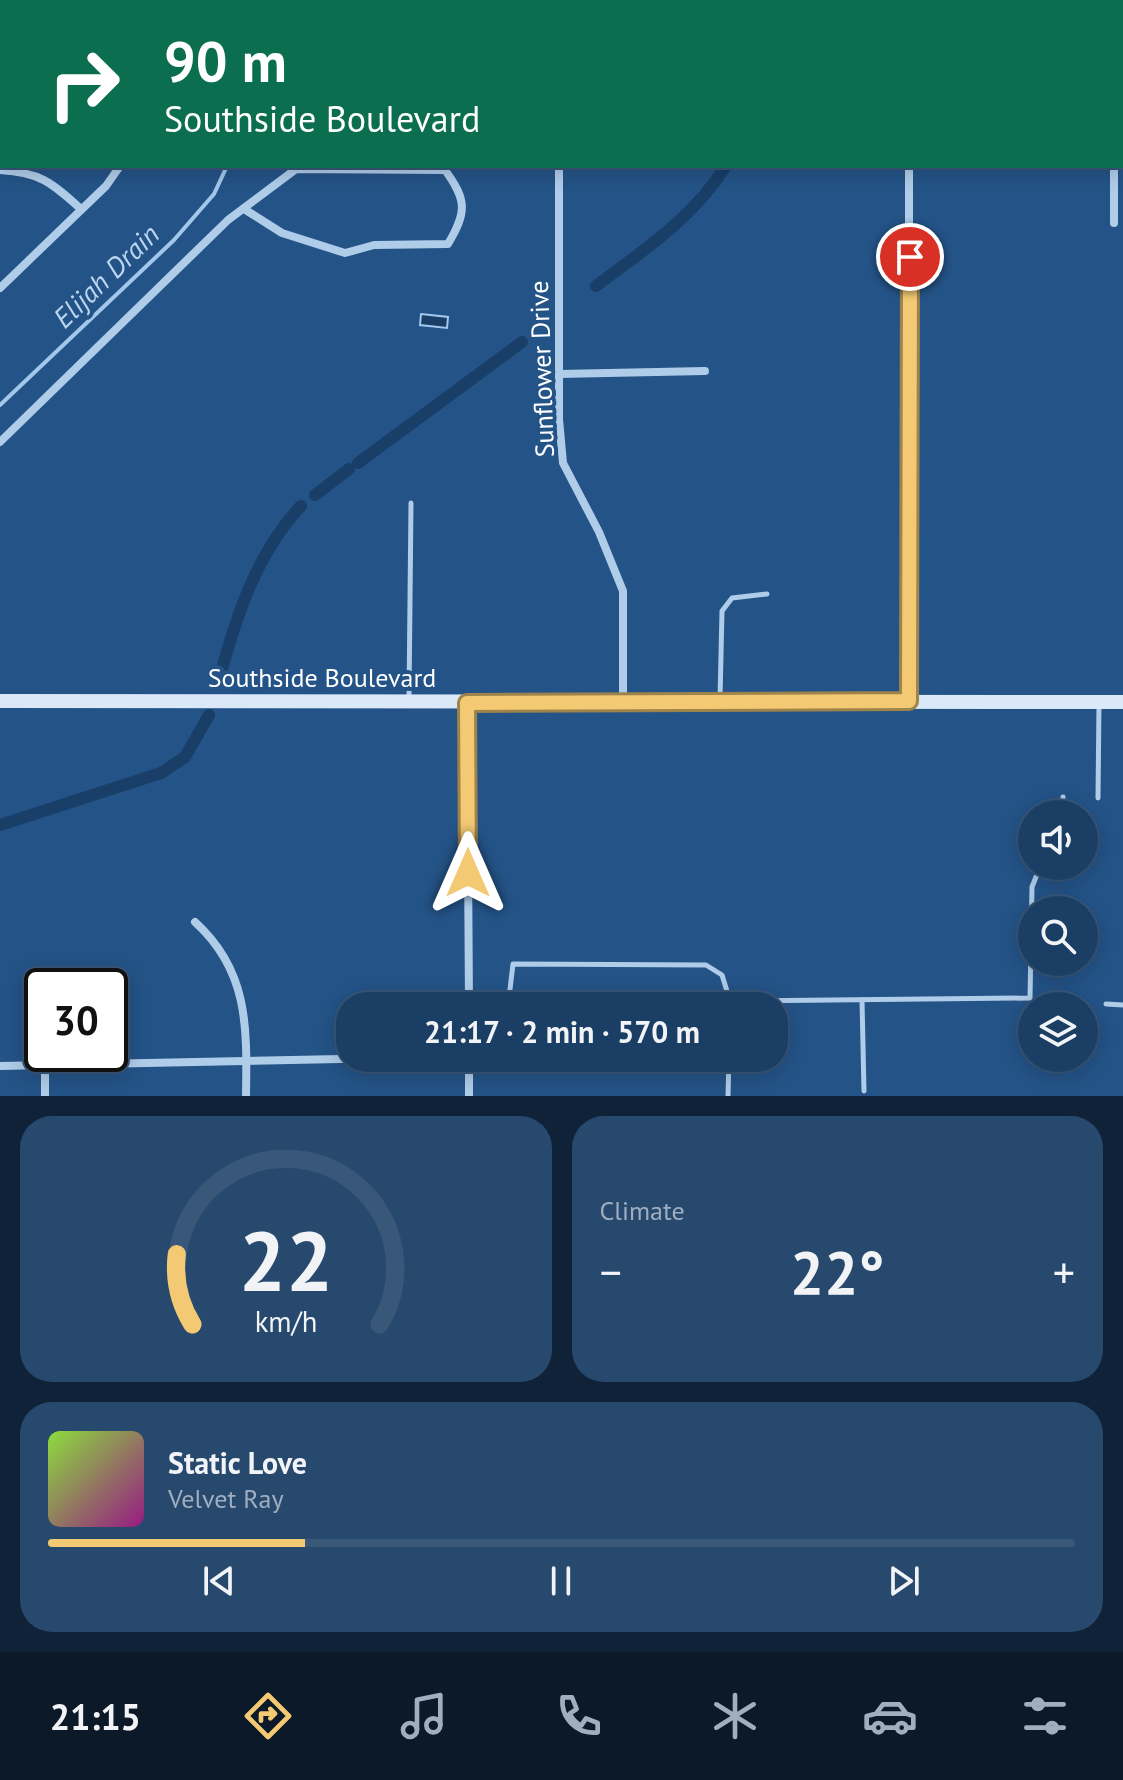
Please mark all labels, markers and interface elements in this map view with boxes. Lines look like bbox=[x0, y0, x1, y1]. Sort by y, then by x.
text: 90 m bbox=[164, 25, 287, 97]
icon: right bbox=[32, 32, 136, 136]
text: Southside Boulevard bbox=[164, 95, 480, 142]
water label: Elijah Drain bbox=[45, 216, 167, 336]
pin bbox=[876, 223, 944, 291]
icon: arrive bbox=[888, 235, 932, 279]
street label: Sunflower Drive bbox=[522, 280, 561, 458]
street label: Southside Boulevard bbox=[208, 661, 436, 694]
map controls bbox=[1018, 800, 1098, 1072]
button: sound bbox=[1018, 800, 1098, 880]
position arrow bbox=[426, 831, 510, 915]
button: search bbox=[1018, 896, 1098, 976]
speed limit sign: 30 bbox=[24, 968, 128, 1072]
button: layers bbox=[1018, 992, 1098, 1072]
text: 21:17 · 2 min · 570 m bbox=[424, 1012, 700, 1051]
text: Climate bbox=[600, 1194, 685, 1227]
text: 22 bbox=[239, 1206, 333, 1314]
text: 22° bbox=[790, 1233, 884, 1311]
text: − bbox=[600, 1243, 622, 1300]
text: + bbox=[1053, 1243, 1075, 1300]
text: km/h bbox=[254, 1303, 317, 1340]
text: Static Love bbox=[168, 1443, 307, 1482]
text: Velvet Ray bbox=[168, 1482, 284, 1515]
icon: previous bbox=[197, 1559, 241, 1603]
icon: pause bbox=[539, 1559, 583, 1603]
icon: next bbox=[882, 1559, 926, 1603]
icon: directions bbox=[240, 1688, 296, 1744]
icon: music bbox=[396, 1688, 452, 1744]
icon: phone bbox=[551, 1688, 607, 1744]
icon: climate bbox=[707, 1688, 763, 1744]
icon: car bbox=[862, 1688, 918, 1744]
icon: filters bbox=[1017, 1688, 1073, 1744]
text: 21:15 bbox=[50, 1693, 141, 1740]

